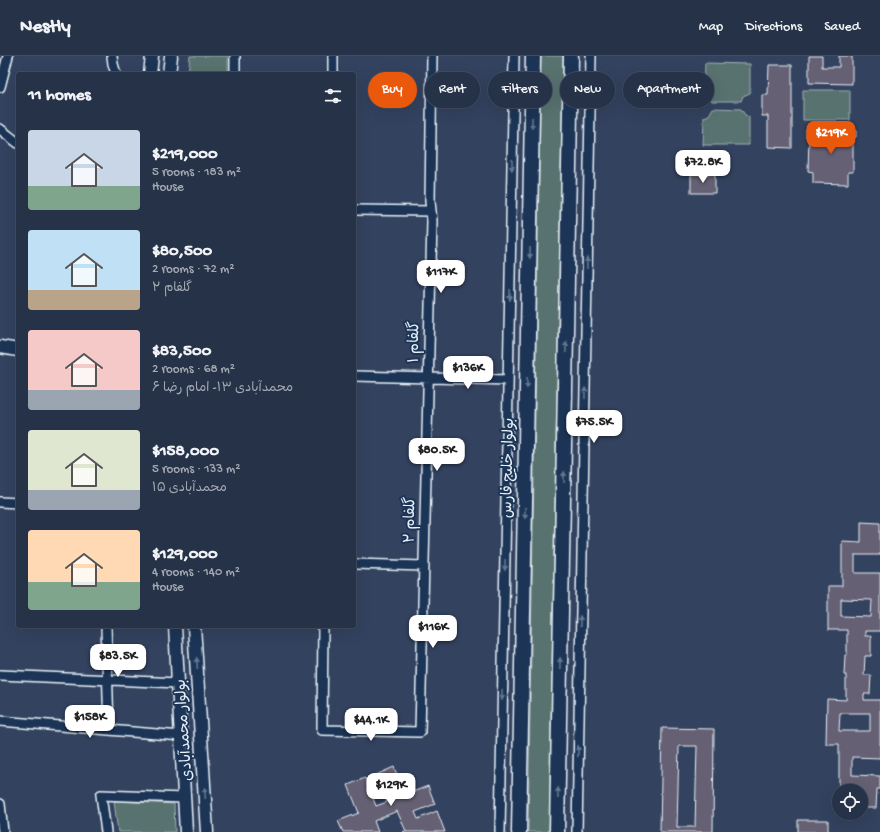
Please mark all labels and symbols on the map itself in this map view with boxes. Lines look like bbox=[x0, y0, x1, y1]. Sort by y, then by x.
one-way arrow bbox=[529, 117, 535, 130]
pin: $219K bbox=[803, 121, 859, 155]
pin: $72.8K bbox=[670, 150, 736, 184]
one-way arrow bbox=[509, 159, 515, 172]
one-way arrow bbox=[527, 247, 533, 260]
one-way arrow bbox=[584, 256, 590, 269]
pin: $117K bbox=[413, 260, 469, 294]
one-way arrow bbox=[506, 289, 513, 301]
street label: گلفام ۱ bbox=[404, 321, 424, 363]
one-way arrow bbox=[563, 340, 569, 353]
pin: $136K bbox=[440, 356, 496, 390]
one-way arrow bbox=[524, 377, 530, 390]
one-way arrow bbox=[581, 387, 588, 399]
pin: $75.5K bbox=[561, 410, 627, 444]
street label: بولوار خلیج فارس bbox=[499, 418, 519, 518]
pin: $80.5K bbox=[404, 438, 470, 472]
one-way arrow bbox=[561, 470, 567, 483]
street label: گلفام ۲ bbox=[400, 497, 420, 543]
one-way arrow bbox=[522, 507, 528, 520]
one-way arrow bbox=[502, 559, 508, 572]
pin: $116K bbox=[405, 615, 461, 649]
one-way arrow bbox=[577, 615, 584, 627]
pin: $83.5K bbox=[85, 644, 151, 678]
one-way arrow bbox=[557, 656, 563, 669]
one-way arrow bbox=[193, 657, 200, 669]
street label: بولوار محمدآبادی bbox=[171, 679, 198, 782]
one-way arrow bbox=[499, 689, 505, 702]
pin: $158K bbox=[62, 705, 118, 739]
pin: $44.1K bbox=[338, 708, 404, 742]
one-way arrow bbox=[575, 744, 581, 757]
pin: $129K bbox=[363, 773, 419, 807]
one-way arrow bbox=[555, 786, 561, 799]
one-way arrow bbox=[201, 787, 208, 799]

